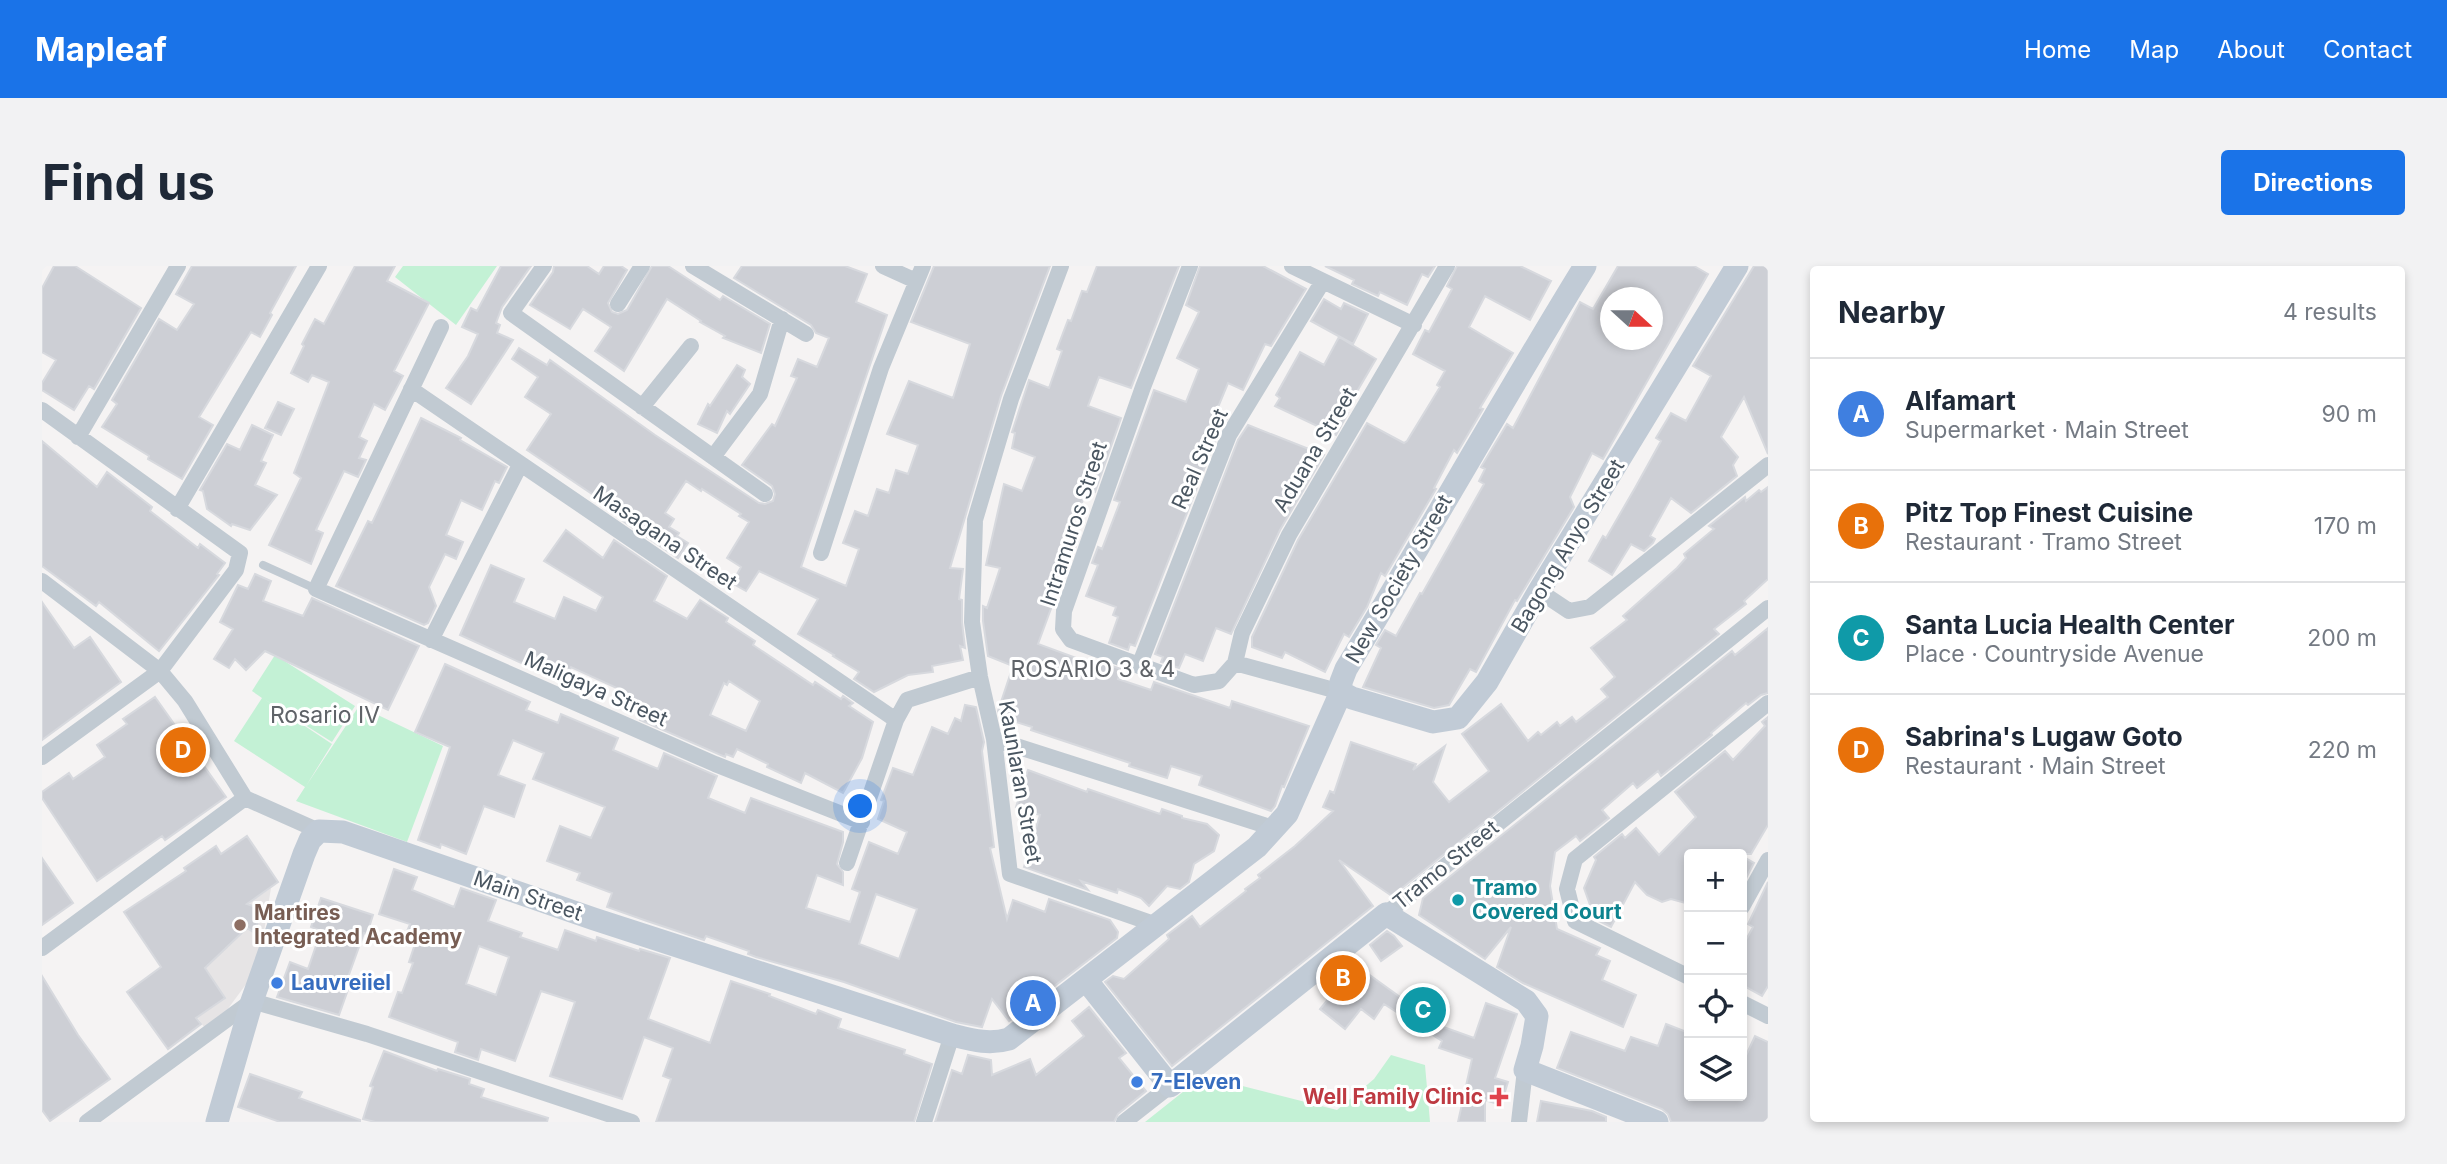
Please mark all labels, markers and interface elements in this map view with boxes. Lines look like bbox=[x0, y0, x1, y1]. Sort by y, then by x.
text: Mapleaf bbox=[35, 29, 167, 69]
text: Home bbox=[2024, 35, 2091, 64]
text: Map bbox=[2129, 35, 2179, 64]
text: About bbox=[2217, 35, 2285, 64]
text: Contact bbox=[2323, 35, 2412, 64]
button: Directions bbox=[2221, 150, 2405, 215]
text: Find us bbox=[42, 153, 215, 212]
north arrow bbox=[1600, 287, 1663, 350]
text: Nearby bbox=[1838, 294, 1946, 330]
text: 4 results bbox=[2283, 298, 2377, 326]
street label: Aduana Street bbox=[1268, 383, 1362, 517]
text: Alfamart bbox=[1905, 385, 2016, 416]
text: A bbox=[1852, 400, 1870, 428]
text: 90 m bbox=[2322, 400, 2377, 428]
street label: Real Street bbox=[1166, 404, 1233, 513]
text: Supermarket · Main Street bbox=[1905, 416, 2189, 444]
street label: Intramuros Street bbox=[1035, 438, 1112, 609]
street label: Bagong Anyo Street bbox=[1506, 454, 1629, 637]
street label: Masagana Street bbox=[589, 480, 742, 595]
street label: New Society Street bbox=[1340, 490, 1457, 667]
text: Pitz Top Finest Cuisine bbox=[1905, 497, 2193, 528]
text: B bbox=[1853, 512, 1869, 540]
text: 170 m bbox=[2314, 512, 2377, 540]
text: Restaurant · Tramo Street bbox=[1905, 528, 2182, 556]
text: Santa Lucia Health Center bbox=[1905, 609, 2235, 640]
text: C bbox=[1852, 624, 1870, 652]
text: 200 m bbox=[2307, 624, 2377, 652]
text: Place · Countryside Avenue bbox=[1905, 640, 2204, 668]
street label: Maligaya Street bbox=[521, 646, 672, 731]
district label: ROSARIO 3 & 4 bbox=[1011, 655, 1175, 683]
street label: Kaunlaran Street bbox=[994, 699, 1047, 865]
district label: Rosario Ⅳ bbox=[270, 701, 380, 729]
text: Sabrina's Lugaw Goto bbox=[1905, 721, 2183, 752]
pin: D bbox=[160, 724, 206, 776]
text: D bbox=[1853, 736, 1869, 764]
text: 220 m bbox=[2308, 736, 2377, 764]
text: Restaurant · Main Street bbox=[1905, 752, 2166, 780]
your location bbox=[843, 789, 877, 823]
street label: Tramo Street bbox=[1388, 814, 1503, 915]
map controls bbox=[1684, 849, 1747, 1101]
button: + bbox=[1684, 849, 1747, 912]
street label: Main Street bbox=[470, 865, 586, 926]
place label: Tramo Covered Court bbox=[1472, 875, 1622, 924]
marker: Tramo Covered Court bbox=[1450, 892, 1466, 908]
place label: Martires Integrated Academy bbox=[254, 900, 462, 949]
button: − bbox=[1684, 912, 1747, 975]
marker: Martires Integrated Academy bbox=[232, 917, 248, 933]
pin: B bbox=[1320, 952, 1366, 1004]
place label: Lauvreiiel bbox=[291, 970, 391, 995]
marker: Lauvreiiel bbox=[269, 975, 285, 991]
button: locate bbox=[1684, 975, 1747, 1038]
pin: A bbox=[1010, 977, 1056, 1029]
pin: C bbox=[1400, 984, 1446, 1036]
button: layers bbox=[1684, 1038, 1747, 1101]
place label: 7-Eleven bbox=[1151, 1069, 1241, 1094]
marker: 7-Eleven bbox=[1129, 1074, 1145, 1090]
place label: Well Family Clinic bbox=[1303, 1084, 1483, 1109]
marker: Well Family Clinic bbox=[1489, 1087, 1509, 1107]

